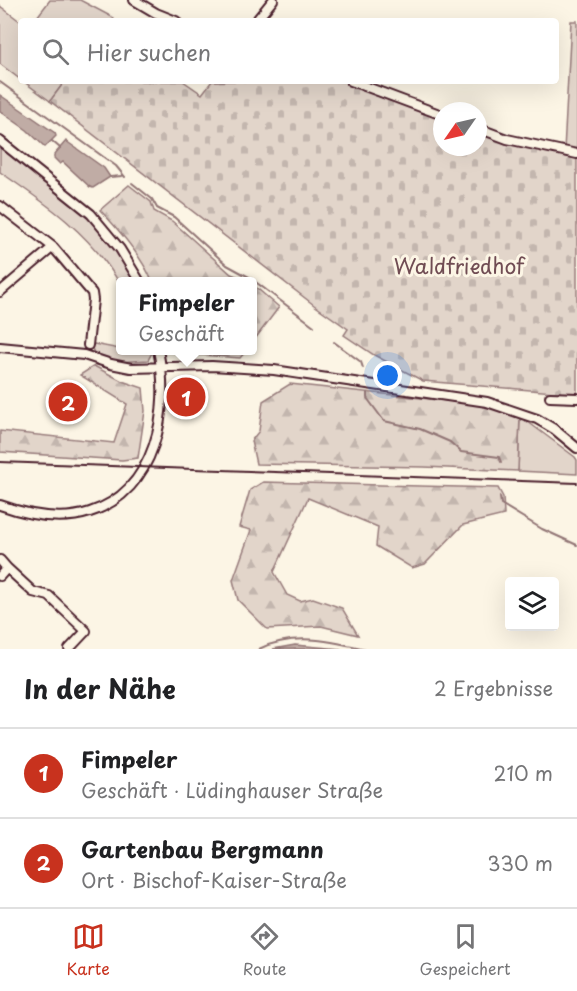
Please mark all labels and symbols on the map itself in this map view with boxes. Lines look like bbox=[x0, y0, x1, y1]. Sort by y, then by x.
north arrow bbox=[433, 102, 487, 156]
park label: Waldfriedhof bbox=[394, 249, 526, 281]
your location bbox=[373, 361, 402, 390]
pin: 1 bbox=[166, 374, 206, 420]
pin: 2 bbox=[48, 380, 88, 424]

